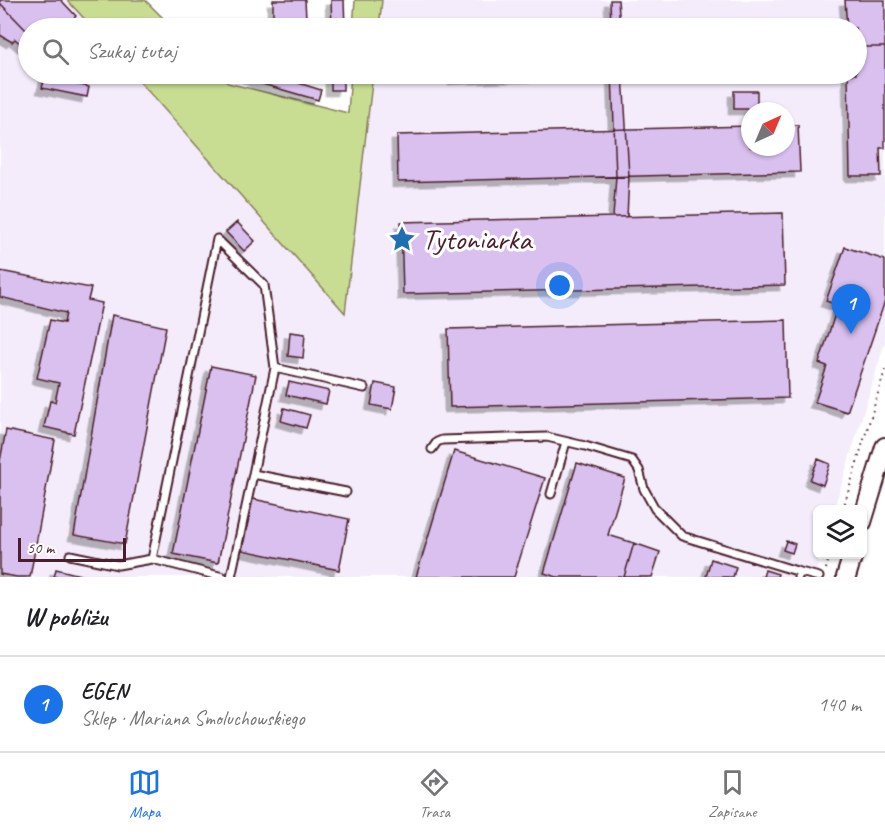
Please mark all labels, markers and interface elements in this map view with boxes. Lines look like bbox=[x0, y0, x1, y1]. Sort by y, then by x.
search box bbox=[18, 18, 867, 84]
icon: search bbox=[39, 35, 72, 68]
text: Szukaj tutaj bbox=[87, 37, 177, 65]
north arrow bbox=[741, 102, 795, 156]
place label: Tytoniarka bbox=[422, 220, 533, 258]
place icon: Tytoniarka bbox=[387, 224, 417, 254]
your location bbox=[545, 271, 574, 300]
pin: 1 bbox=[832, 284, 870, 334]
map controls bbox=[813, 505, 867, 559]
button: layers bbox=[813, 505, 867, 559]
scale bar bbox=[18, 535, 126, 562]
text: 50 m bbox=[27, 538, 54, 558]
text: W pobliżu bbox=[24, 600, 107, 633]
text: EGEN bbox=[81, 678, 128, 706]
text: 1 bbox=[39, 692, 48, 717]
text: 140 m bbox=[818, 692, 861, 717]
text: Sklep · Mariana Smoluchowskiego bbox=[81, 706, 305, 731]
tab: Mapa bbox=[128, 766, 161, 822]
tab: Trasa bbox=[418, 766, 451, 822]
tab: Zapisane bbox=[708, 766, 757, 822]

